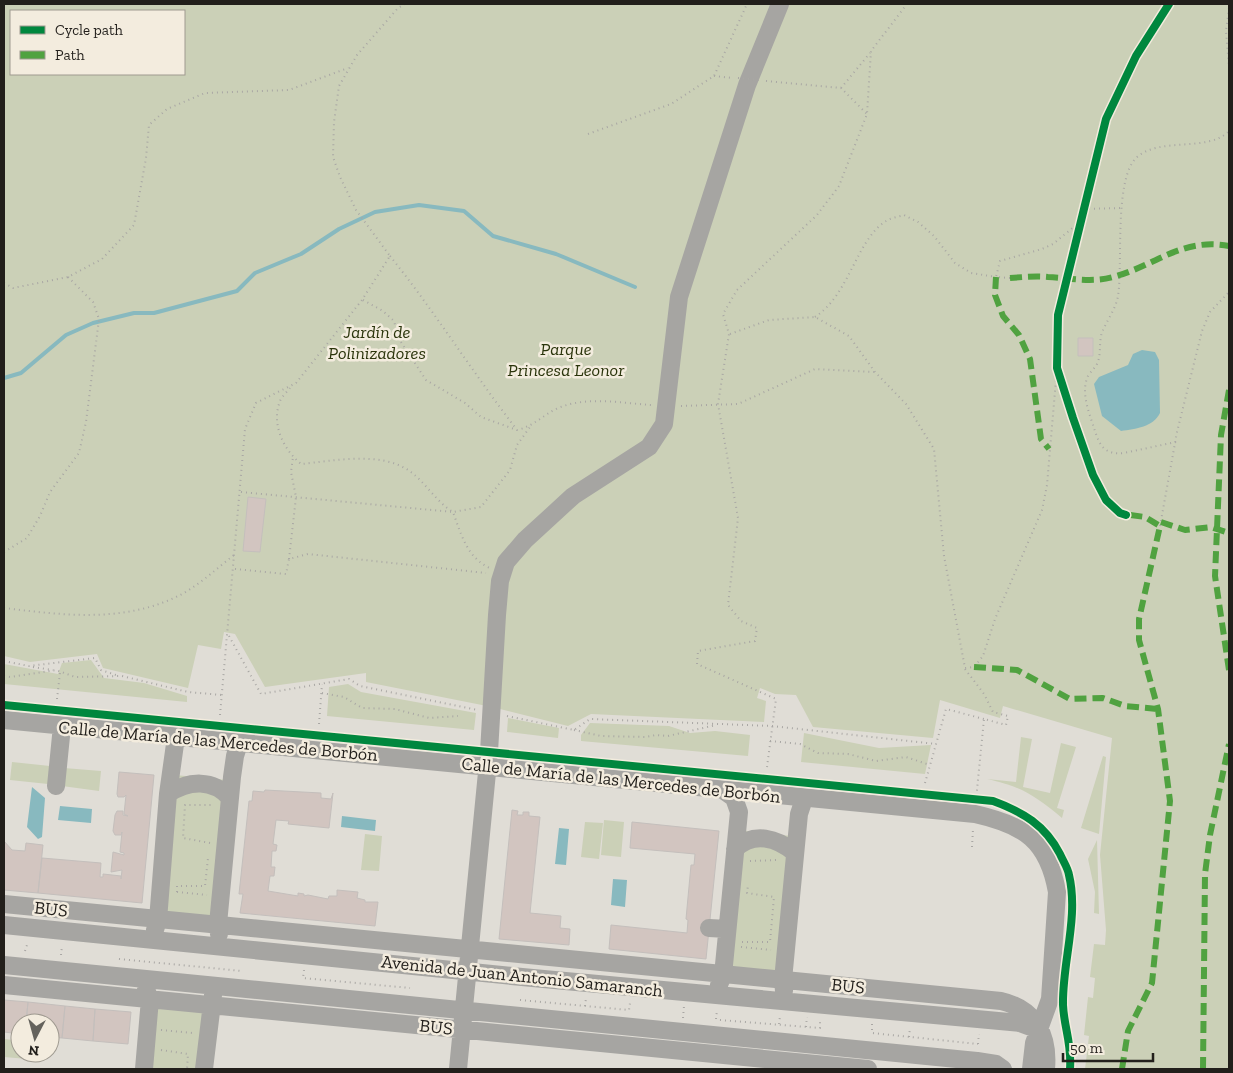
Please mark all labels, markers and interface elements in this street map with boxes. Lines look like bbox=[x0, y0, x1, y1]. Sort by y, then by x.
legend bbox=[10, 10, 185, 75]
text: Cycle path bbox=[55, 21, 124, 39]
text: Path bbox=[55, 46, 85, 64]
park label: Jardín de Polinizadores bbox=[328, 321, 426, 364]
park label: Parque Princesa Leonor bbox=[508, 338, 625, 381]
street label: Calle de María de las Mercedes de Borbón bbox=[57, 716, 379, 766]
street label: Calle de María de las Mercedes de Borbón bbox=[461, 752, 782, 808]
street label: BUS bbox=[33, 896, 69, 922]
street label: Avenida de Juan Antonio Samaranch bbox=[380, 950, 664, 1002]
street label: BUS bbox=[830, 973, 866, 999]
north arrow bbox=[10, 1013, 60, 1063]
street label: BUS bbox=[418, 1014, 454, 1040]
scale bar bbox=[1063, 1030, 1153, 1062]
text: 50 m bbox=[1070, 1039, 1103, 1057]
text: N bbox=[27, 1041, 40, 1059]

